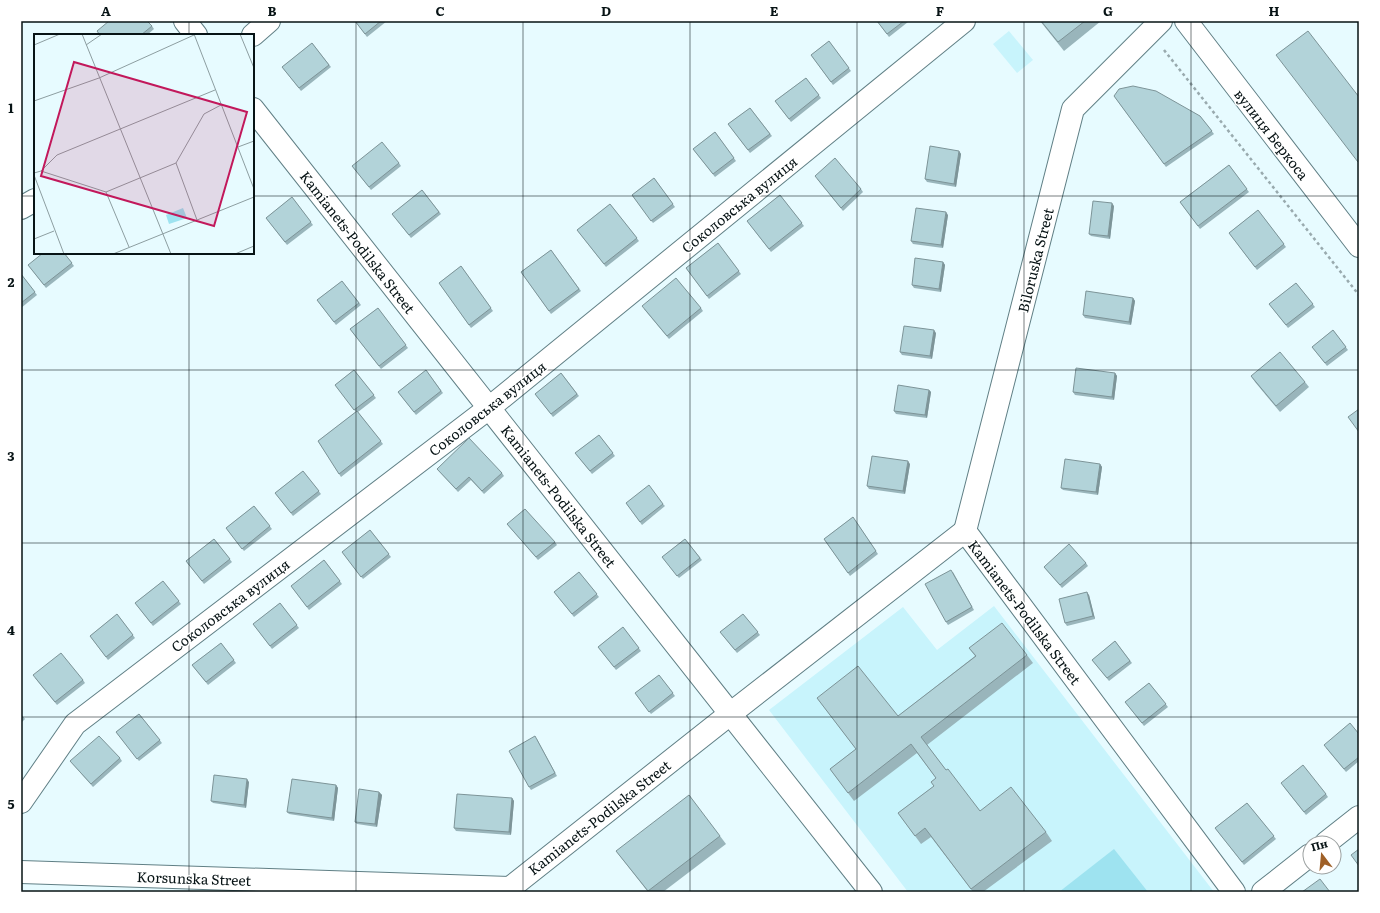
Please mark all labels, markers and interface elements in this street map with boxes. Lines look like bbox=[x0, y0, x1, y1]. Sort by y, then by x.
text: A bbox=[101, 1, 111, 20]
text: B bbox=[268, 1, 277, 20]
text: C bbox=[435, 1, 445, 20]
text: D bbox=[601, 1, 611, 20]
text: E bbox=[770, 1, 779, 20]
text: F bbox=[936, 1, 944, 20]
text: G bbox=[1103, 1, 1113, 20]
text: H bbox=[1269, 1, 1280, 20]
inset map bbox=[34, 34, 254, 254]
street label: вулиця Беркоса bbox=[1230, 84, 1314, 184]
text: 1 bbox=[8, 98, 14, 117]
street label: Соколовська вулиця bbox=[677, 151, 801, 257]
street label: Kamianets-Podilska Street bbox=[296, 166, 420, 318]
street label: Biloruska Street bbox=[1012, 205, 1058, 314]
text: 2 bbox=[8, 272, 15, 291]
street label: Соколовська вулиця bbox=[424, 356, 550, 460]
street label: Kamianets-Podilska Street bbox=[497, 420, 621, 572]
text: 3 bbox=[7, 446, 15, 465]
street label: Kamianets-Podilska Street bbox=[964, 536, 1086, 689]
street label: Соколовська вулиця bbox=[167, 554, 293, 656]
text: 4 bbox=[7, 620, 15, 639]
street label: Kamianets-Podilska Street bbox=[523, 755, 675, 879]
text: 5 bbox=[7, 794, 15, 813]
text: Пн bbox=[1309, 834, 1330, 854]
north arrow bbox=[1302, 835, 1342, 875]
street label: Korsunska Street bbox=[136, 866, 252, 890]

